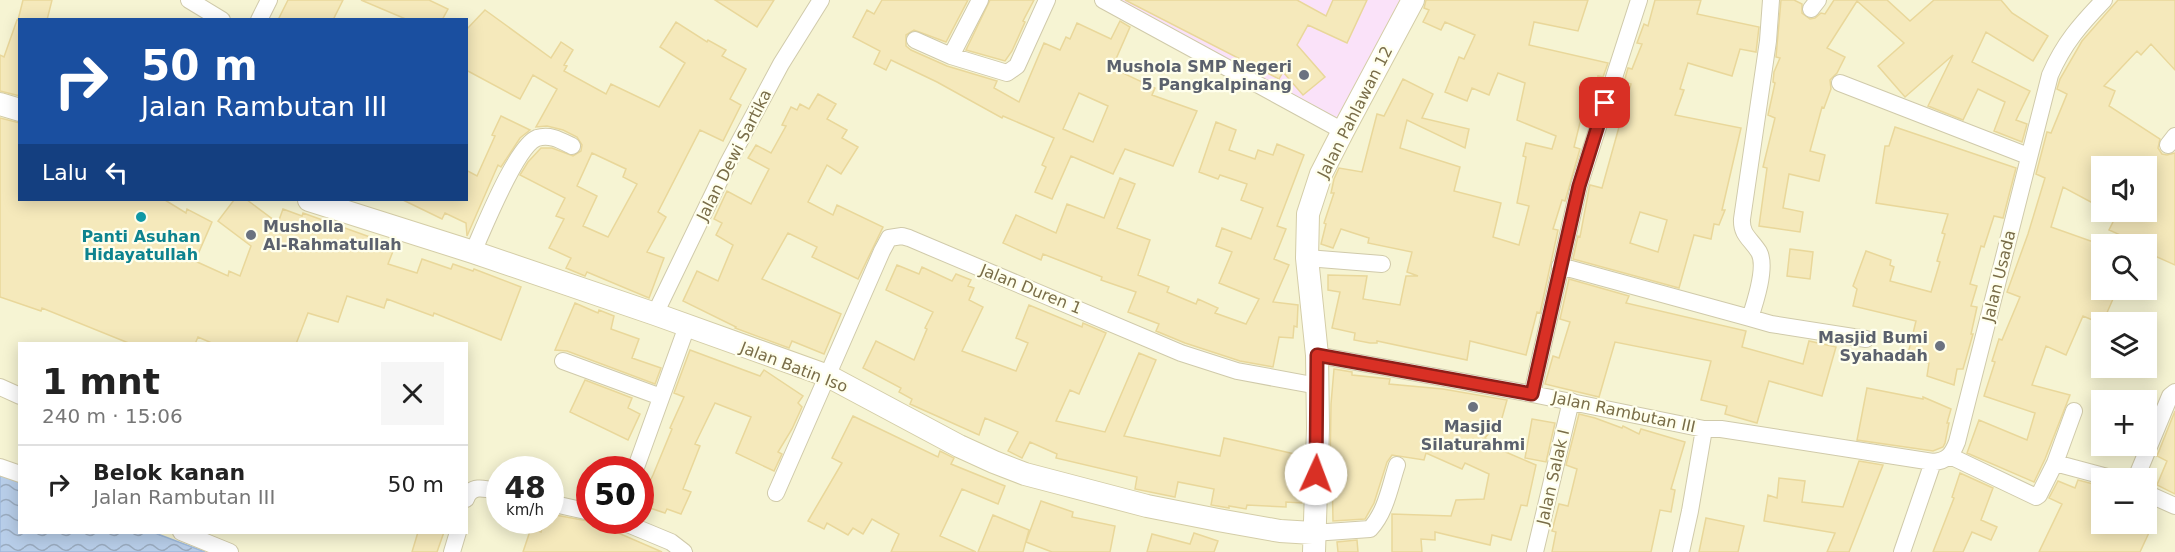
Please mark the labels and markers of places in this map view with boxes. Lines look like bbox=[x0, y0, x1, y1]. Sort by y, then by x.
place label: Mushola SMP Negeri 5 Pangkalpinang bbox=[1106, 57, 1292, 94]
marker: Mushola SMP Negeri 5 Pangkalpinang bbox=[1297, 68, 1311, 82]
pin bbox=[1579, 77, 1630, 128]
marker: Panti Asuhan Hidayatullah bbox=[134, 210, 148, 224]
place label: Musholla Al-Rahmatullah bbox=[263, 217, 402, 254]
place label: Panti Asuhan Hidayatullah bbox=[81, 227, 201, 264]
marker: Musholla Al-Rahmatullah bbox=[244, 228, 258, 242]
place label: Masjid Bumi Syahadah bbox=[1818, 328, 1928, 365]
marker: Masjid Bumi Syahadah bbox=[1933, 339, 1947, 353]
marker: Masjid Silaturahmi bbox=[1466, 400, 1480, 414]
place label: Masjid Silaturahmi bbox=[1421, 417, 1525, 454]

